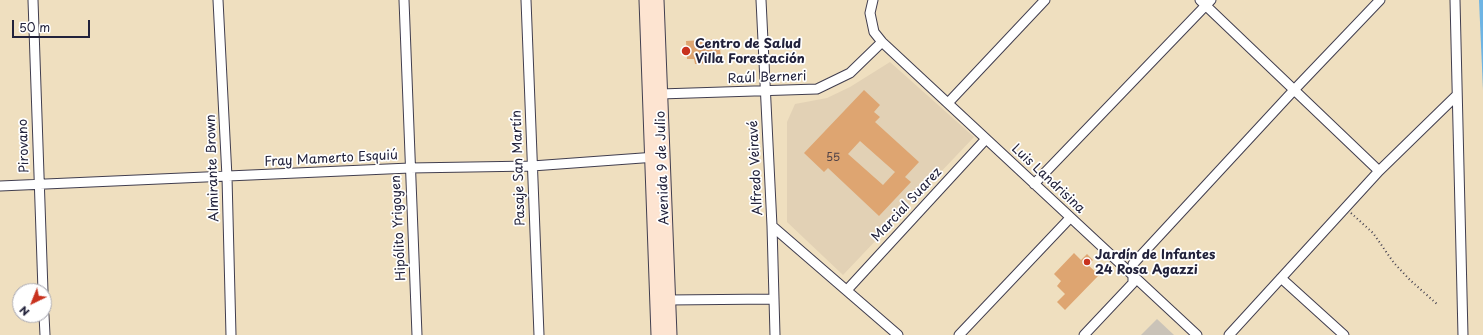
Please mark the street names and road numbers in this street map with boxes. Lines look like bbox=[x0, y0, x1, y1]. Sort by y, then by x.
street label: Raúl Berneri bbox=[727, 69, 807, 87]
street label: Pasaje San Martín bbox=[509, 110, 529, 226]
street label: Avenida 9 de Julio bbox=[653, 111, 673, 225]
street label: Almirante Brown bbox=[203, 114, 223, 222]
street label: Pirovano bbox=[15, 119, 33, 173]
street label: Alfredo Veiravé bbox=[746, 120, 766, 216]
street label: Luis Landrisina bbox=[1008, 141, 1088, 217]
street label: Fray Mamerto Esquiú bbox=[264, 148, 398, 170]
street label: Marcial Suarez bbox=[869, 165, 945, 245]
street label: Hipólito Yrigoyen bbox=[388, 175, 410, 281]

